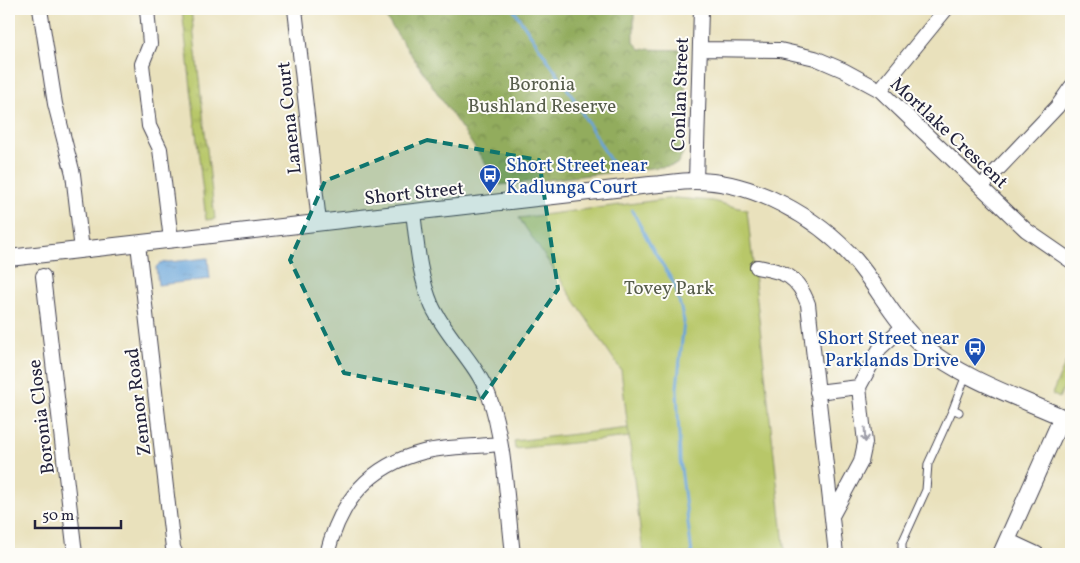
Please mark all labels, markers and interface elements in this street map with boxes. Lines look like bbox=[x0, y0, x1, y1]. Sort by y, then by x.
street label: Conlan Street bbox=[666, 36, 696, 151]
street label: Lanena Court bbox=[271, 60, 309, 175]
park label: Boronia Bushland Reserve bbox=[468, 72, 616, 120]
street label: Mortlake Crescent bbox=[884, 72, 1014, 195]
place label: Short Street near Kadlunga Court bbox=[506, 153, 648, 201]
bus stop icon: Short Street near Kadlunga Court bbox=[478, 163, 502, 194]
street label: Short Street bbox=[363, 176, 466, 212]
park label: Tovey Park bbox=[624, 276, 714, 302]
place label: Short Street near Parklands Drive bbox=[817, 326, 959, 374]
bus stop icon: Short Street near Parklands Drive bbox=[963, 336, 987, 367]
street label: Zennor Road bbox=[119, 346, 158, 457]
street label: Boronia Close bbox=[22, 358, 62, 476]
one-way arrow bbox=[860, 427, 869, 443]
scale bar bbox=[35, 498, 121, 530]
text: 50 m bbox=[42, 506, 74, 527]

